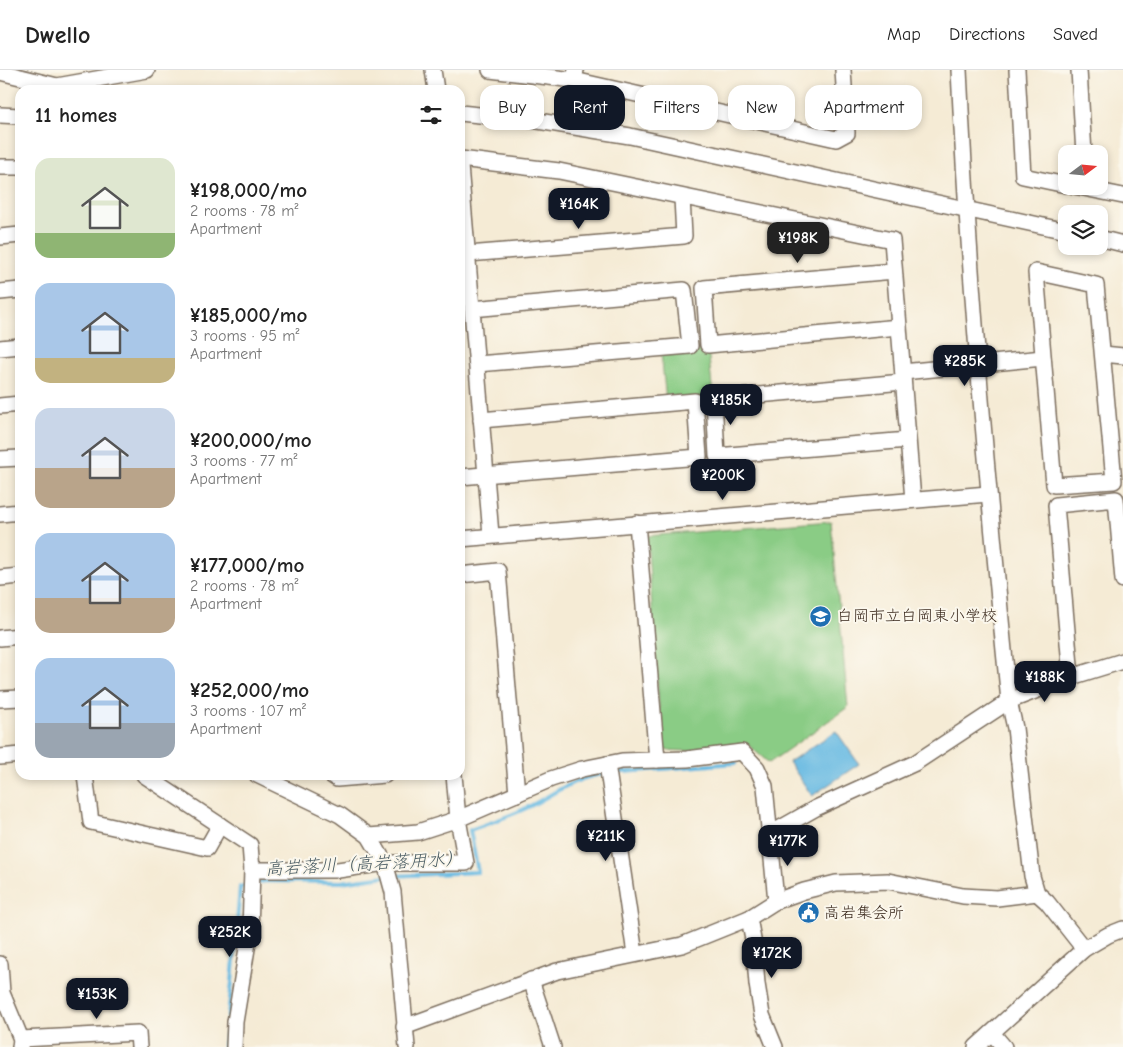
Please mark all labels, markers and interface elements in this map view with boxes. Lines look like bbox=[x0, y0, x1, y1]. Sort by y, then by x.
text: Dwello bbox=[25, 21, 90, 49]
text: Map bbox=[887, 24, 921, 45]
text: Directions bbox=[949, 24, 1025, 45]
text: Saved bbox=[1053, 24, 1098, 45]
chip: Buy bbox=[480, 85, 544, 130]
chip: Rent bbox=[554, 85, 625, 130]
chip: Filters bbox=[635, 85, 718, 130]
chip: New bbox=[728, 85, 795, 130]
chip: Apartment bbox=[805, 85, 922, 130]
icon: filters bbox=[417, 101, 445, 129]
text: 11 homes bbox=[35, 103, 117, 127]
north arrow bbox=[1058, 145, 1108, 195]
map controls bbox=[1058, 145, 1108, 255]
icon: home bbox=[75, 178, 135, 238]
text: ¥198,000/mo bbox=[190, 178, 307, 202]
pin: ¥164K bbox=[544, 188, 614, 230]
text: ¥164K bbox=[559, 195, 599, 213]
text: 2 rooms · 78 m² bbox=[190, 202, 298, 220]
button: layers bbox=[1058, 205, 1108, 255]
text: Apartment bbox=[190, 220, 262, 238]
pin: ¥198K bbox=[763, 222, 833, 264]
text: ¥198K bbox=[778, 229, 818, 247]
icon: home bbox=[75, 303, 135, 363]
text: ¥185,000/mo bbox=[190, 303, 307, 327]
text: 3 rooms · 95 m² bbox=[190, 327, 300, 345]
pin: ¥285K bbox=[930, 344, 1000, 387]
text: Apartment bbox=[190, 345, 262, 363]
text: ¥285K bbox=[944, 352, 986, 370]
pin: ¥185K bbox=[696, 384, 766, 426]
text: ¥185K bbox=[711, 391, 751, 409]
icon: home bbox=[75, 428, 135, 488]
text: ¥200,000/mo bbox=[190, 428, 312, 452]
text: 3 rooms · 77 m² bbox=[190, 452, 298, 470]
pin: ¥200K bbox=[688, 458, 758, 501]
text: ¥200K bbox=[701, 466, 745, 484]
text: Apartment bbox=[190, 470, 262, 488]
icon: home bbox=[75, 553, 135, 613]
text: ¥177,000/mo bbox=[190, 553, 304, 577]
text: 2 rooms · 78 m² bbox=[190, 577, 298, 595]
text: Apartment bbox=[190, 595, 262, 613]
school or university icon: 白岡市立白岡東小学校 bbox=[809, 604, 833, 628]
place label: 白岡市立白岡東小学校 bbox=[837, 607, 997, 625]
pin: ¥188K bbox=[1010, 660, 1080, 703]
text: ¥188K bbox=[1025, 668, 1065, 686]
icon: home bbox=[75, 678, 135, 738]
text: ¥252,000/mo bbox=[190, 678, 309, 702]
text: 3 rooms · 107 m² bbox=[190, 702, 306, 720]
text: Apartment bbox=[190, 720, 262, 738]
pin: ¥211K bbox=[571, 820, 641, 862]
pin: ¥177K bbox=[753, 824, 823, 867]
text: ¥211K bbox=[587, 827, 625, 845]
text: ¥177K bbox=[769, 832, 807, 850]
water label: 高岩落川（高岩落用水） bbox=[265, 848, 463, 880]
public building icon: 高岩集会所 bbox=[796, 901, 820, 925]
place label: 高岩集会所 bbox=[824, 904, 904, 922]
pin: ¥252K bbox=[195, 916, 265, 958]
text: ¥252K bbox=[209, 923, 251, 941]
pin: ¥172K bbox=[737, 936, 807, 979]
text: ¥172K bbox=[753, 944, 791, 962]
pin: ¥153K bbox=[62, 978, 132, 1020]
text: ¥153K bbox=[77, 985, 117, 1003]

